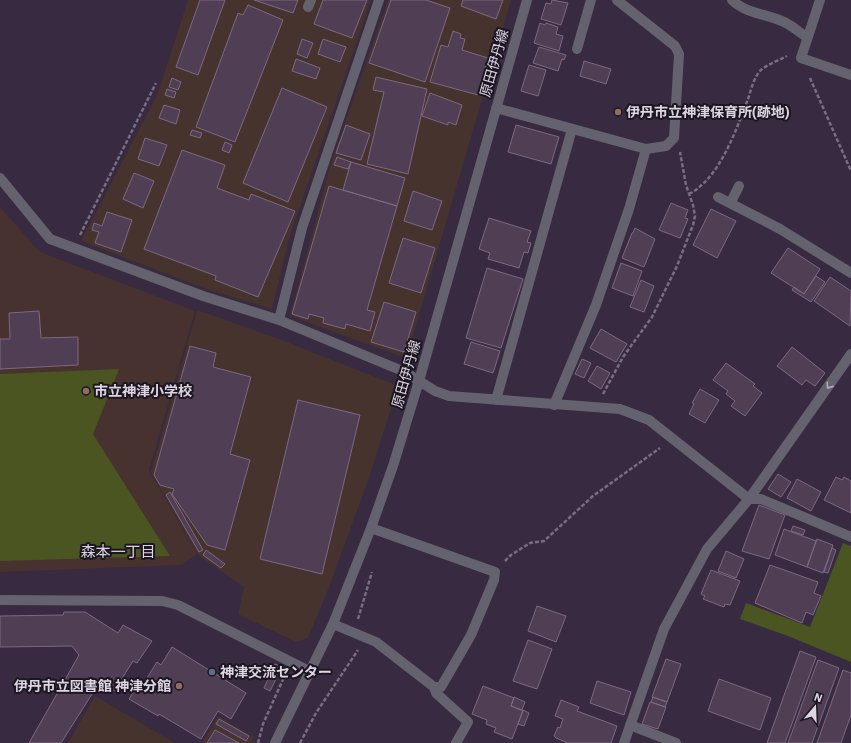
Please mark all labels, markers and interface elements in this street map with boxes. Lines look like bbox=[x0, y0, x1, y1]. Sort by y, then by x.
street label: 原田伊丹線 bbox=[476, 27, 512, 99]
place label: 伊丹市立神津保育所(跡地) bbox=[626, 103, 790, 121]
marker: 伊丹市立神津保育所(跡地) bbox=[613, 107, 623, 117]
street label: 原田伊丹線 bbox=[388, 338, 424, 410]
place label: 市立神津小学校 bbox=[94, 382, 192, 400]
one-way arrow bbox=[826, 382, 834, 389]
marker: 市立神津小学校 bbox=[81, 386, 91, 396]
district label: 森本一丁目 bbox=[80, 542, 156, 561]
place label: 神津交流センター bbox=[220, 663, 332, 681]
marker: 神津交流センター bbox=[207, 667, 217, 677]
place label: 伊丹市立図書館 神津分館 bbox=[14, 677, 171, 695]
marker: 伊丹市立図書館 神津分館 bbox=[174, 681, 184, 691]
north arrow bbox=[795, 687, 835, 727]
text: N bbox=[812, 690, 824, 705]

